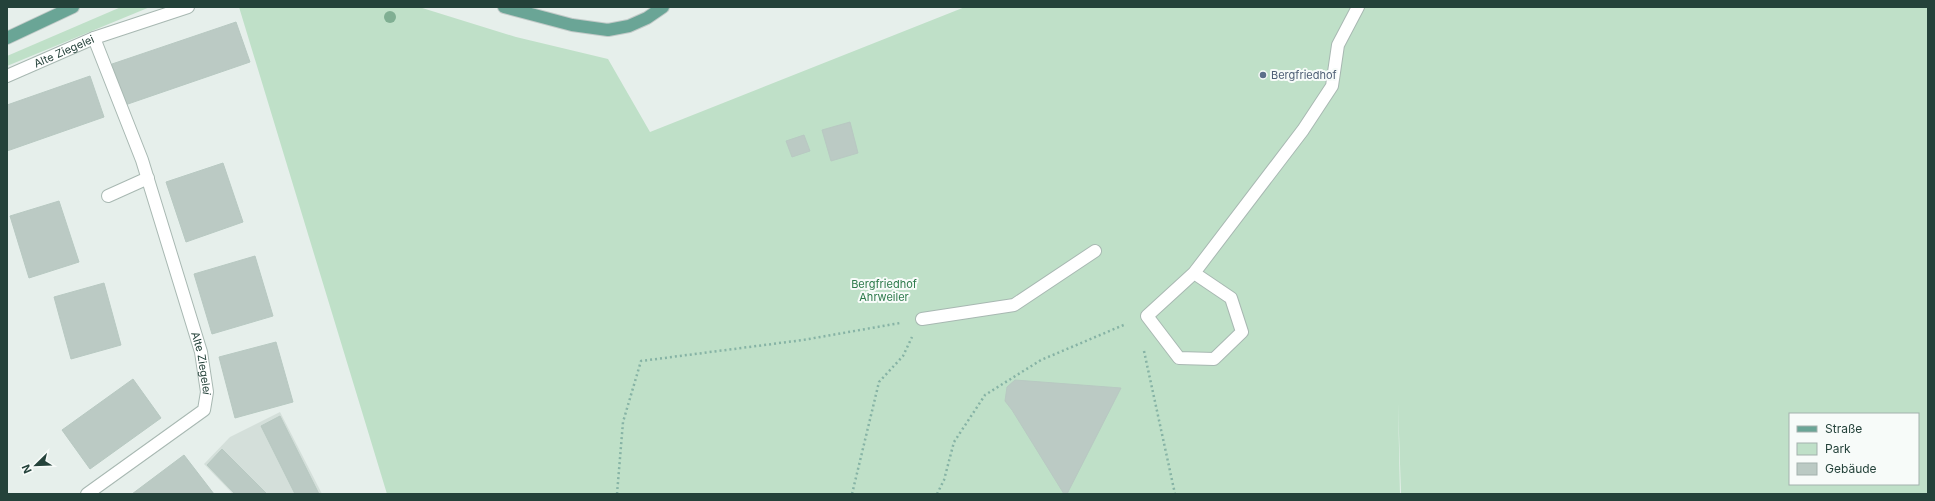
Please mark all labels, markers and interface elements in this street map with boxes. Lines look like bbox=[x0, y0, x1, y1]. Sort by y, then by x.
street label: Alte Ziegelei bbox=[32, 32, 96, 70]
place label: Bergfriedhof bbox=[1271, 68, 1337, 82]
marker: Bergfriedhof bbox=[1258, 70, 1268, 80]
park label: Bergfriedhof Ahrweiler bbox=[851, 277, 917, 304]
street label: Alte Ziegelei bbox=[188, 330, 214, 396]
legend bbox=[1789, 413, 1919, 485]
text: Straße bbox=[1825, 421, 1862, 436]
text: Park bbox=[1825, 441, 1851, 456]
north arrow bbox=[16, 445, 56, 485]
text: Gebäude bbox=[1825, 461, 1877, 476]
text: N bbox=[19, 462, 35, 476]

